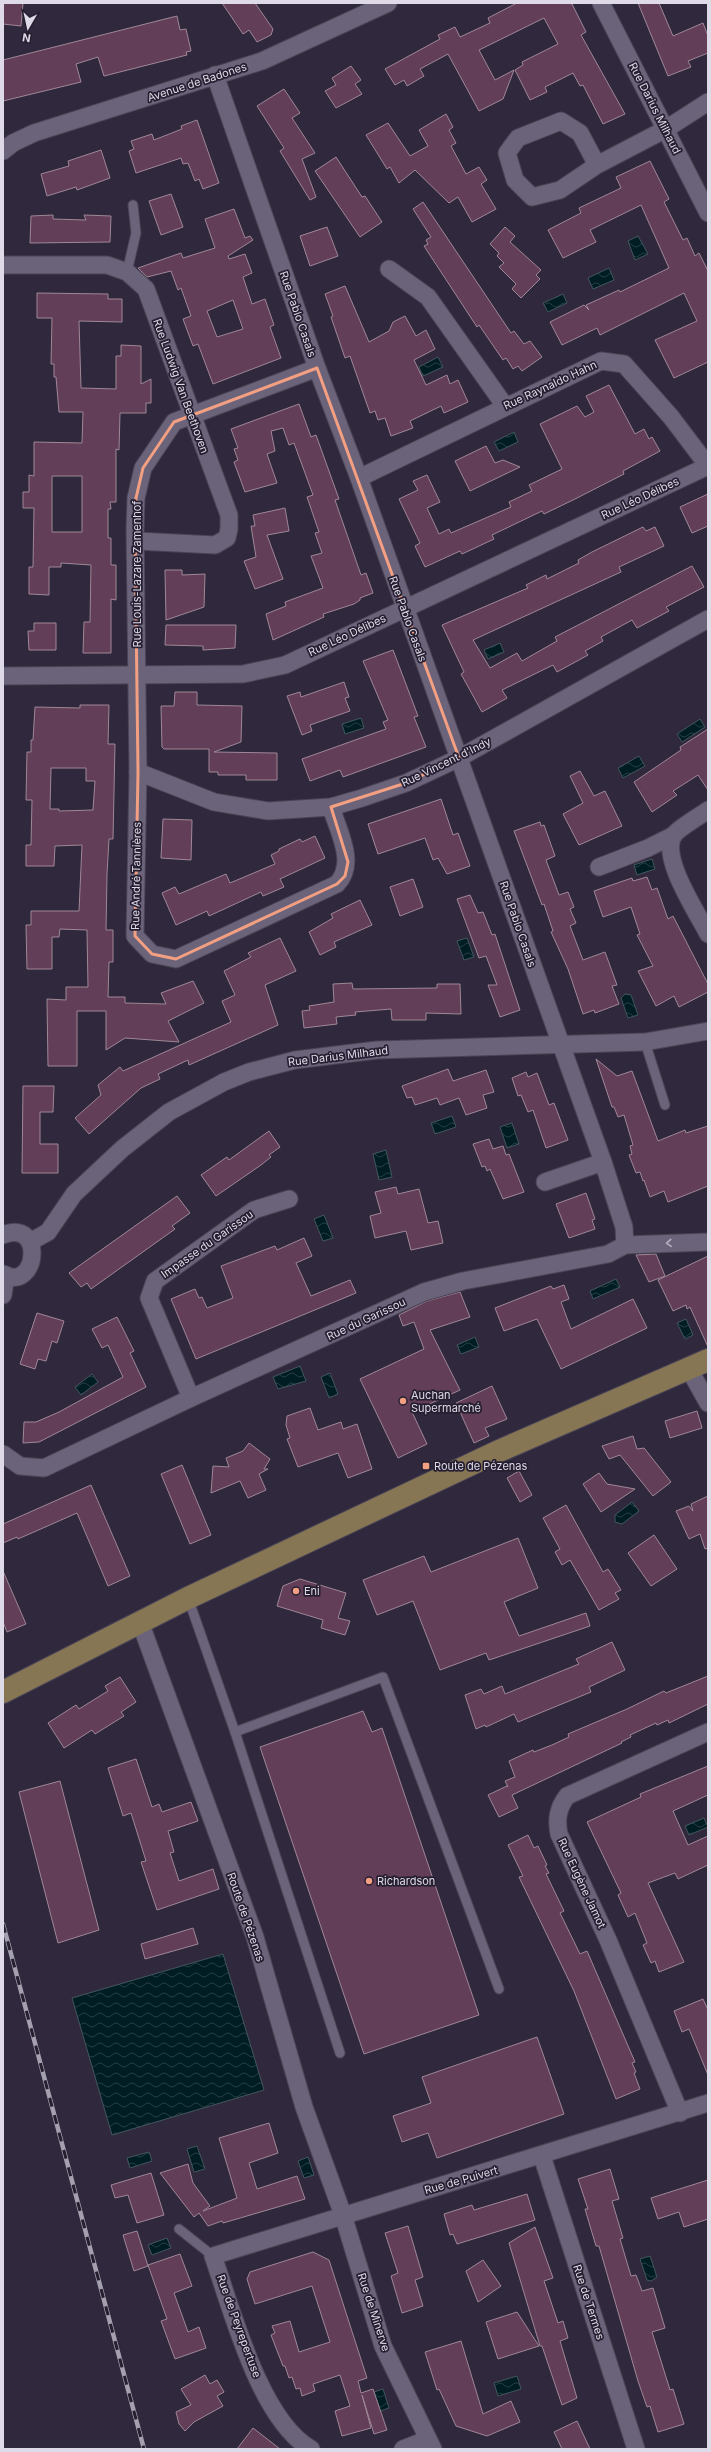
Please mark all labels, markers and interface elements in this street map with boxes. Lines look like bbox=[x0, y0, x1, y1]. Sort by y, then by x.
north arrow bbox=[8, 8, 48, 48]
text: N bbox=[21, 30, 32, 45]
street label: Avenue de Badones bbox=[146, 59, 249, 105]
street label: Rue Darius Milhaud bbox=[626, 60, 684, 156]
street label: Rue Pablo Casals bbox=[277, 269, 319, 359]
street label: Rue Ludwig Van Beethoven bbox=[150, 317, 212, 455]
street label: Rue Raynaldo Hahn bbox=[501, 357, 599, 413]
street label: Rue Léo Délibes bbox=[599, 474, 681, 522]
street label: Rue Louis-Lazare Zamenhof bbox=[130, 501, 144, 647]
street label: Rue Pablo Casals bbox=[386, 574, 430, 664]
street label: Rue Léo Délibes bbox=[306, 611, 388, 659]
street label: Rue Vincent d'Indy bbox=[399, 734, 493, 790]
street label: Rue André Tannières bbox=[128, 822, 144, 930]
street label: Rue Pablo Casals bbox=[497, 879, 539, 969]
street label: Rue Darius Milhaud bbox=[287, 1043, 389, 1069]
street label: Impasse du Garissou bbox=[158, 1207, 256, 1281]
one-way arrow bbox=[666, 1239, 672, 1248]
street label: Rue du Garissou bbox=[324, 1295, 408, 1343]
place label: Auchan Supermarché bbox=[411, 1388, 481, 1415]
marker: Auchan Supermarché bbox=[398, 1396, 408, 1406]
place label: Route de Pézenas bbox=[434, 1459, 527, 1473]
marker: Route de Pézenas bbox=[421, 1461, 431, 1471]
place label: Eni bbox=[304, 1584, 320, 1598]
marker: Eni bbox=[291, 1586, 301, 1596]
street label: Rue Eugène Jamot bbox=[555, 1836, 609, 1931]
street label: Route de Pézenas bbox=[224, 1871, 268, 1964]
place label: Richardson bbox=[377, 1874, 435, 1888]
marker: Richardson bbox=[364, 1876, 374, 1886]
street label: Rue de Puivert bbox=[423, 2163, 500, 2197]
street label: Rue de Termes bbox=[570, 2263, 608, 2342]
street label: Rue de Minerve bbox=[355, 2271, 393, 2353]
street label: Rue de Peyrepertuse bbox=[214, 2272, 264, 2380]

